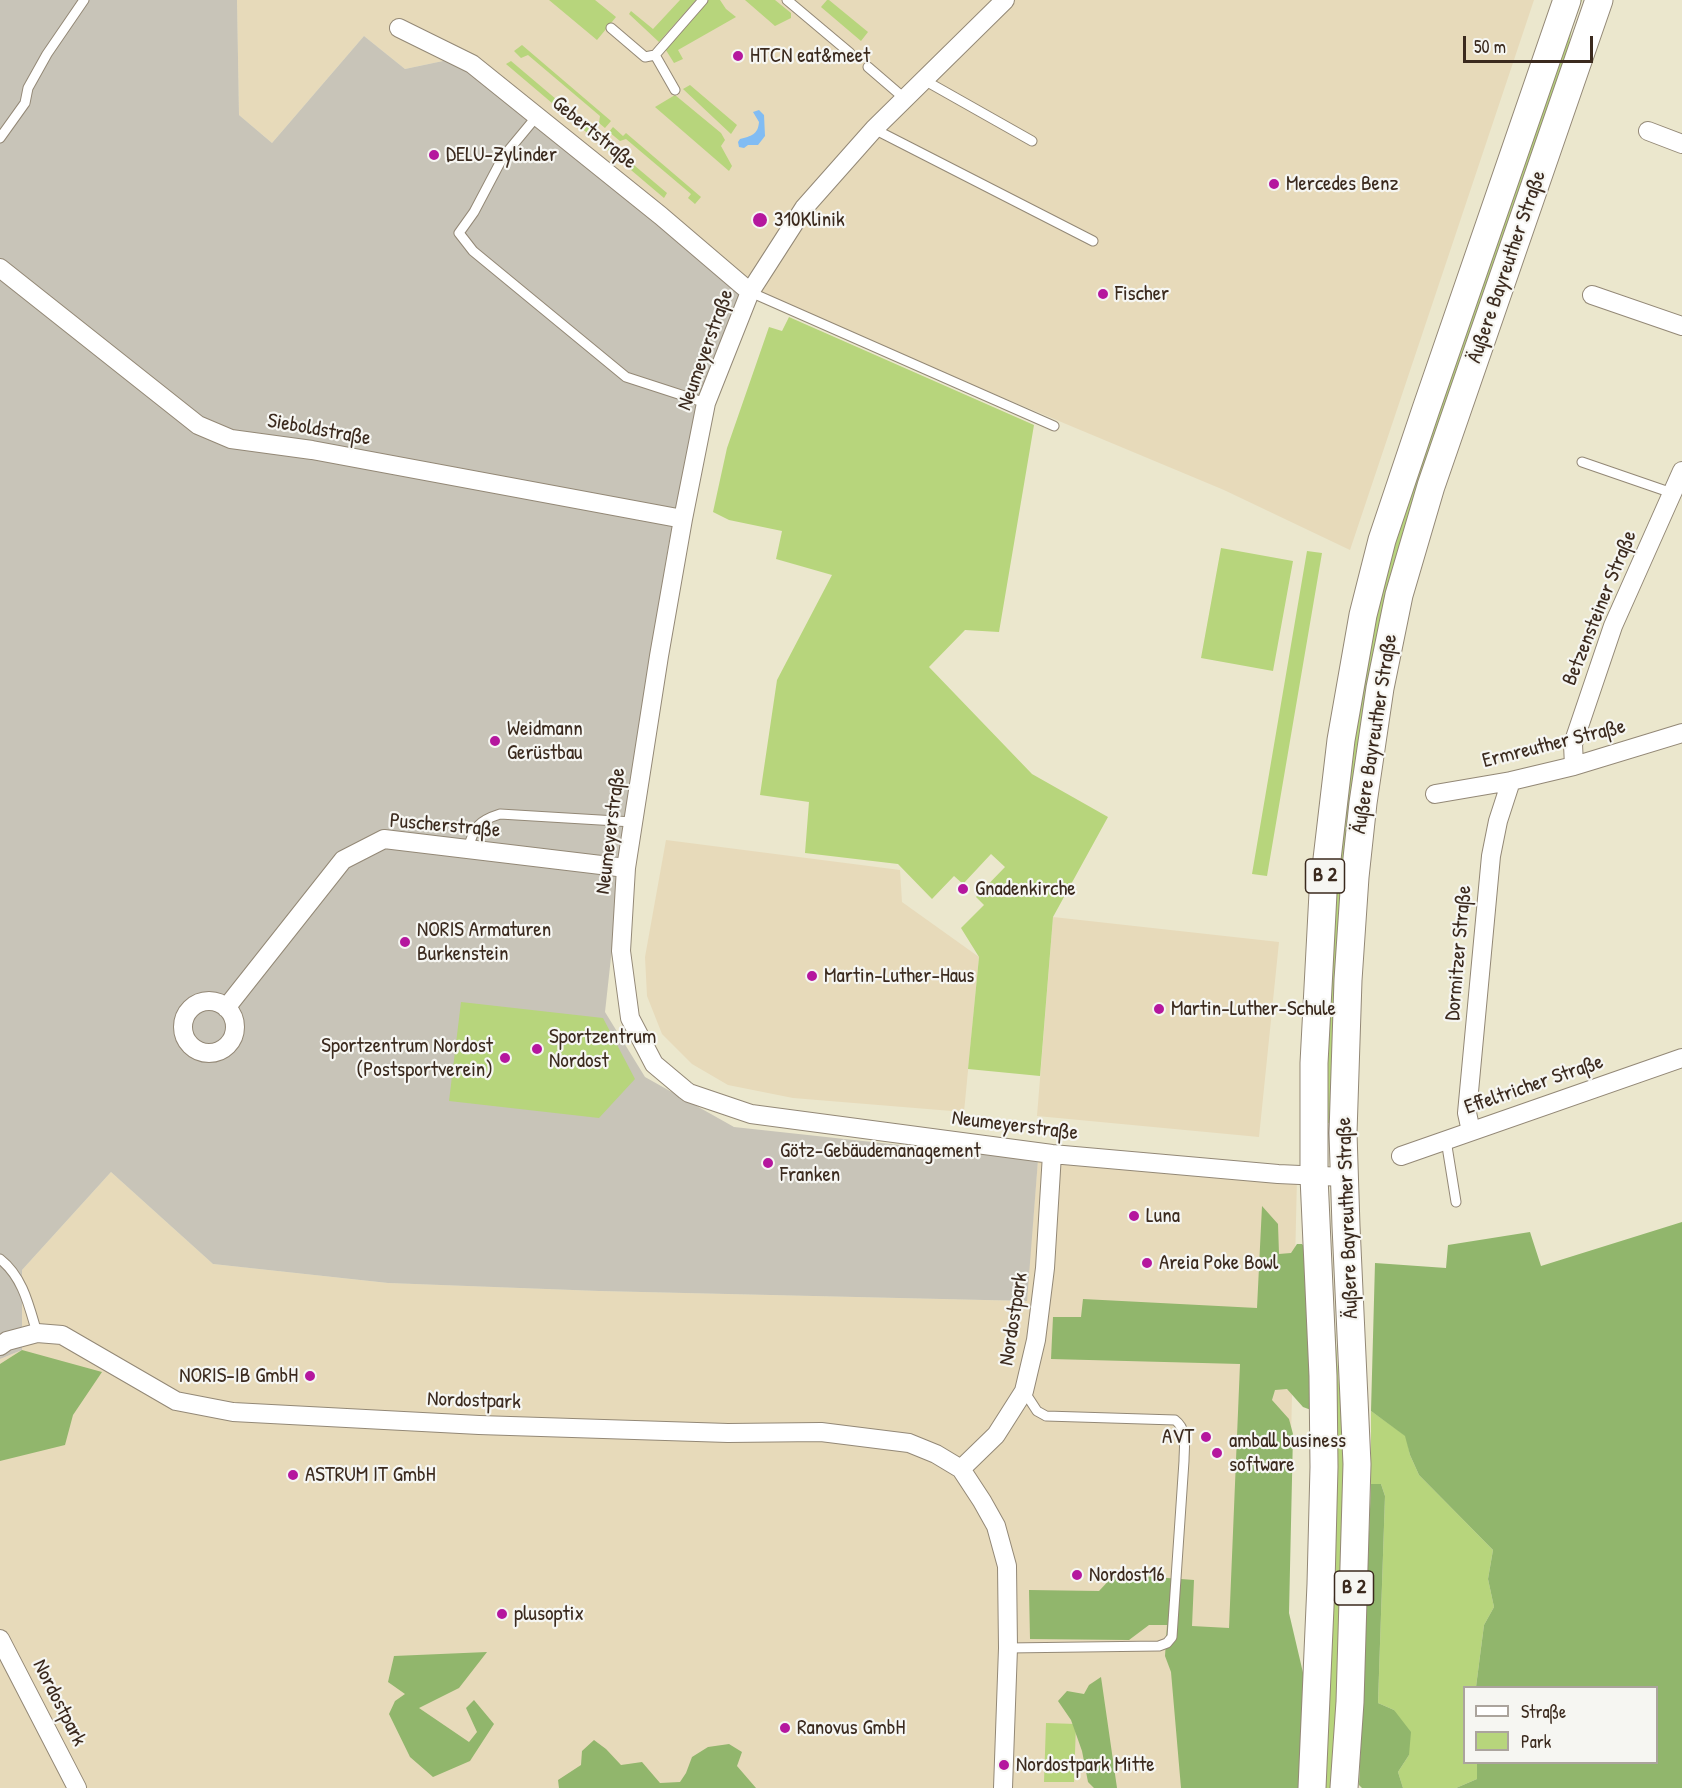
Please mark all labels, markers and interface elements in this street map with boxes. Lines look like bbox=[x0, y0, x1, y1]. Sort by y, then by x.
scale bar bbox=[1466, 24, 1596, 62]
text: 50 m bbox=[1474, 34, 1506, 59]
place label: HTCN eat&meet bbox=[750, 43, 870, 69]
marker: HTCN eat&meet bbox=[731, 49, 745, 63]
street label: Gebertstraße bbox=[546, 91, 642, 175]
place label: DELU-Zylinder bbox=[446, 142, 557, 168]
marker: DELU-Zylinder bbox=[427, 148, 441, 162]
street label: Äußere Bayreuther Straße bbox=[1462, 167, 1552, 367]
place label: Mercedes Benz bbox=[1286, 171, 1398, 197]
marker: Mercedes Benz bbox=[1267, 177, 1281, 191]
place label: 310Klinik bbox=[774, 207, 845, 233]
marker: 310Klinik bbox=[751, 211, 769, 229]
place label: Fischer bbox=[1115, 281, 1169, 307]
street label: Neumeyerstraße bbox=[672, 286, 740, 414]
marker: Fischer bbox=[1096, 287, 1110, 301]
street label: Sieboldstraße bbox=[265, 409, 373, 451]
street label: Betzensteiner Straße bbox=[1557, 527, 1643, 689]
street label: Äußere Bayreuther Straße bbox=[1347, 632, 1403, 836]
street label: Ermreuther Straße bbox=[1480, 714, 1628, 774]
place label: Weidmann Gerüstbau bbox=[507, 716, 583, 766]
marker: Weidmann Gerüstbau bbox=[488, 734, 502, 748]
street label: Neumeyerstraße bbox=[591, 766, 631, 896]
street label: Puscherstraße bbox=[389, 809, 501, 843]
road number: B 2 bbox=[1306, 859, 1344, 893]
place label: Gnadenkirche bbox=[975, 876, 1076, 902]
marker: Gnadenkirche bbox=[956, 882, 970, 896]
street label: Dormitzer Straße bbox=[1441, 884, 1477, 1022]
place label: NORIS Armaturen Burkenstein bbox=[417, 917, 551, 967]
marker: NORIS Armaturen Burkenstein bbox=[398, 935, 412, 949]
place label: Martin-Luther-Haus bbox=[824, 963, 974, 989]
marker: Martin-Luther-Haus bbox=[805, 969, 819, 983]
place label: Martin-Luther-Schule bbox=[1171, 996, 1336, 1022]
marker: Martin-Luther-Schule bbox=[1152, 1002, 1166, 1016]
place label: Sportzentrum Nordost bbox=[549, 1024, 656, 1074]
place label: Sportzentrum Nordost (Postsportverein) bbox=[321, 1033, 493, 1083]
marker: Sportzentrum Nordost bbox=[530, 1042, 544, 1056]
street label: Effeltricher Straße bbox=[1461, 1049, 1607, 1121]
marker: Sportzentrum Nordost (Postsportverein) bbox=[498, 1051, 512, 1065]
street label: Neumeyerstraße bbox=[950, 1106, 1080, 1146]
street label: Äußere Bayreuther Straße bbox=[1332, 1117, 1364, 1319]
place label: Götz-Gebäudemanagement Franken bbox=[780, 1138, 981, 1188]
marker: Götz-Gebäudemanagement Franken bbox=[761, 1156, 775, 1170]
place label: Luna bbox=[1146, 1203, 1180, 1229]
marker: Luna bbox=[1127, 1209, 1141, 1223]
place label: Areia Poke Bowl bbox=[1159, 1250, 1278, 1276]
marker: Areia Poke Bowl bbox=[1140, 1256, 1154, 1270]
street label: Nordostpark bbox=[994, 1271, 1034, 1367]
place label: NORIS-IB GmbH bbox=[179, 1363, 298, 1389]
marker: NORIS-IB GmbH bbox=[303, 1369, 317, 1383]
street label: Nordostpark bbox=[427, 1387, 521, 1415]
place label: AVT bbox=[1162, 1424, 1194, 1450]
place label: amball business software bbox=[1229, 1428, 1346, 1478]
marker: AVT bbox=[1199, 1430, 1213, 1444]
marker: amball business software bbox=[1210, 1446, 1224, 1460]
place label: ASTRUM IT GmbH bbox=[305, 1462, 436, 1488]
marker: ASTRUM IT GmbH bbox=[286, 1468, 300, 1482]
place label: Nordost16 bbox=[1089, 1562, 1165, 1588]
marker: Nordost16 bbox=[1070, 1568, 1084, 1582]
road number: B 2 bbox=[1334, 1571, 1374, 1605]
place label: plusoptix bbox=[514, 1601, 584, 1627]
marker: plusoptix bbox=[495, 1607, 509, 1621]
street label: Nordostpark bbox=[27, 1656, 91, 1750]
legend bbox=[1463, 1686, 1658, 1764]
text: Straße bbox=[1521, 1699, 1566, 1724]
place label: Ranovus GmbH bbox=[797, 1715, 905, 1741]
marker: Ranovus GmbH bbox=[778, 1721, 792, 1735]
text: Park bbox=[1521, 1729, 1551, 1754]
place label: Nordostpark Mitte bbox=[1016, 1752, 1155, 1778]
marker: Nordostpark Mitte bbox=[997, 1758, 1011, 1772]

